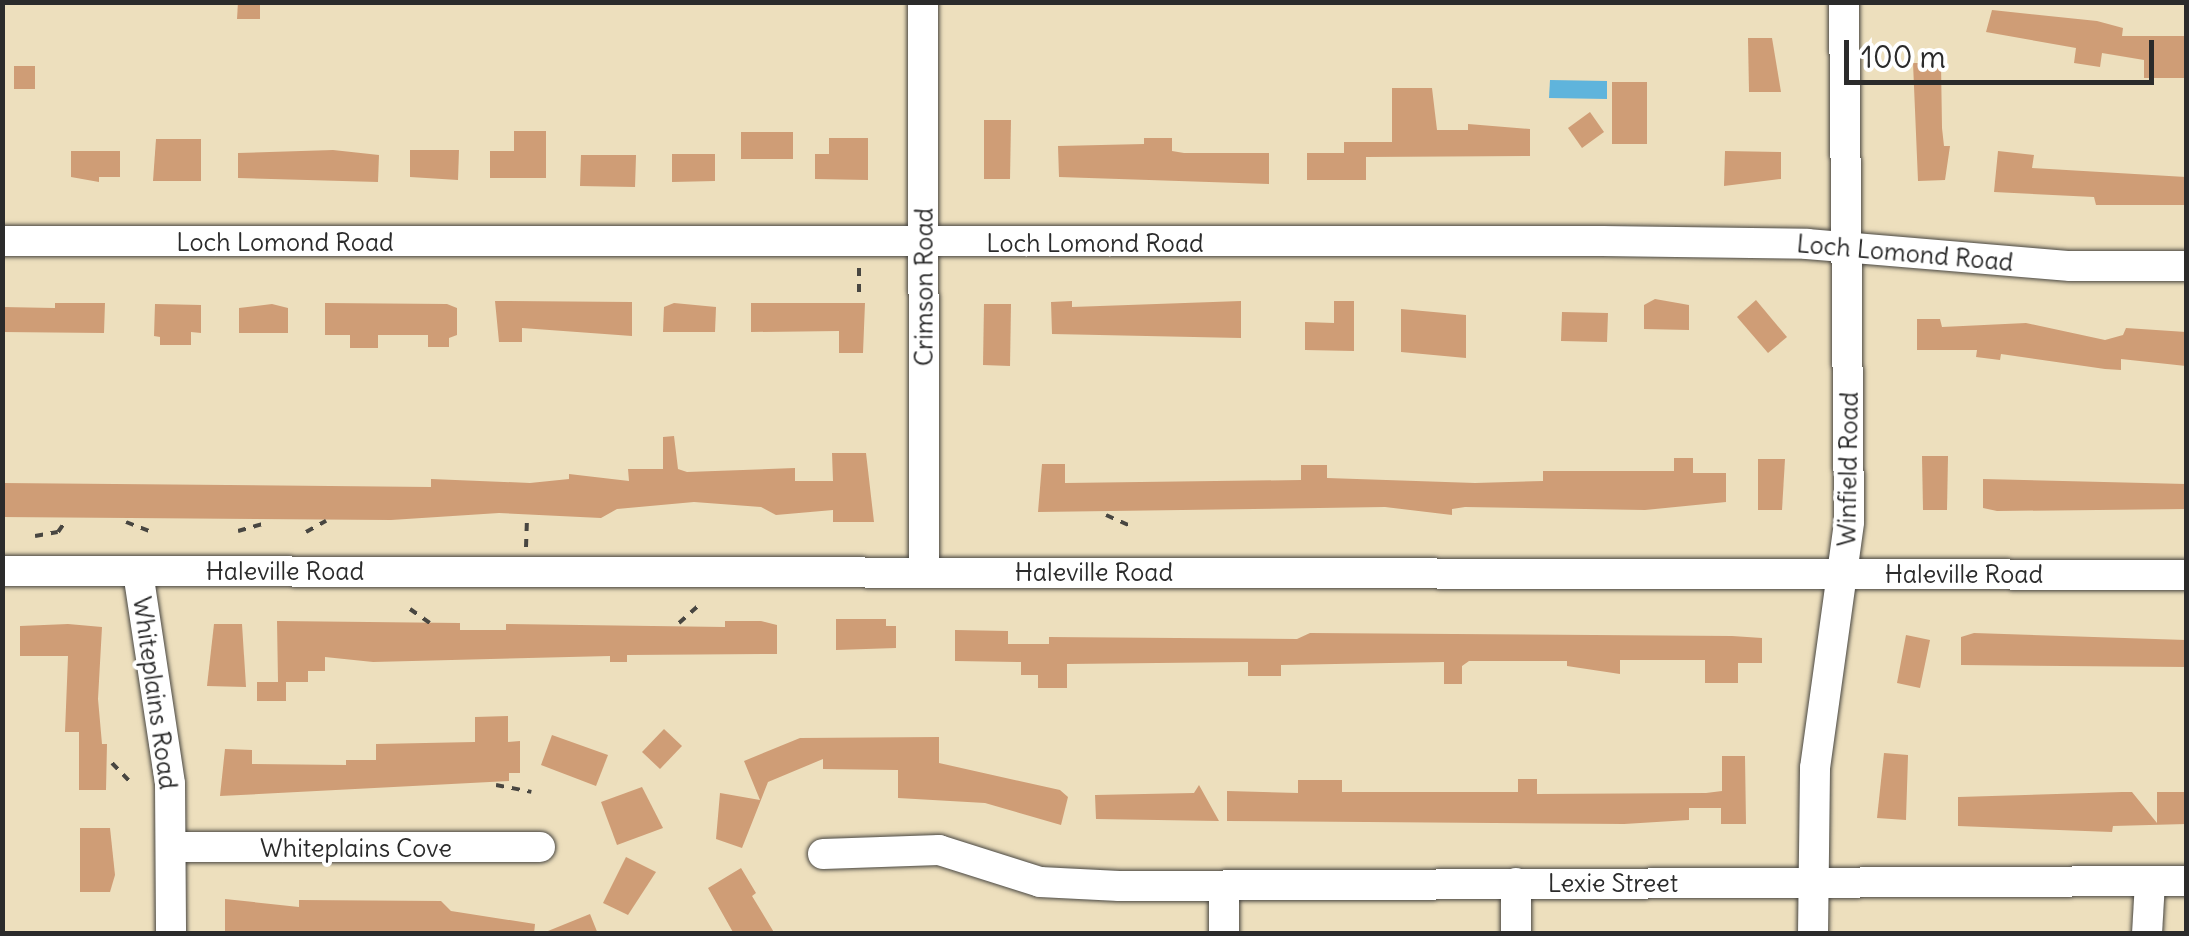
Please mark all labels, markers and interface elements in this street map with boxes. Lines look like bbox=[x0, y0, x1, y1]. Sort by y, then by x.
scale bar bbox=[1849, 20, 2159, 82]
text: 100 m bbox=[1861, 38, 1946, 76]
street label: Crimson Road bbox=[909, 208, 939, 366]
street label: Loch Lomond Road bbox=[176, 227, 394, 257]
street label: Loch Lomond Road bbox=[986, 228, 1204, 258]
street label: Loch Lomond Road bbox=[1795, 229, 2015, 277]
street label: Winfield Road bbox=[1832, 391, 1864, 547]
street label: Haleville Road bbox=[206, 556, 364, 586]
street label: Haleville Road bbox=[1015, 557, 1173, 587]
street label: Haleville Road bbox=[1885, 559, 2043, 589]
street label: Whiteplains Road bbox=[127, 595, 183, 791]
street label: Whiteplains Cove bbox=[260, 833, 452, 863]
street label: Lexie Street bbox=[1548, 868, 1678, 898]

